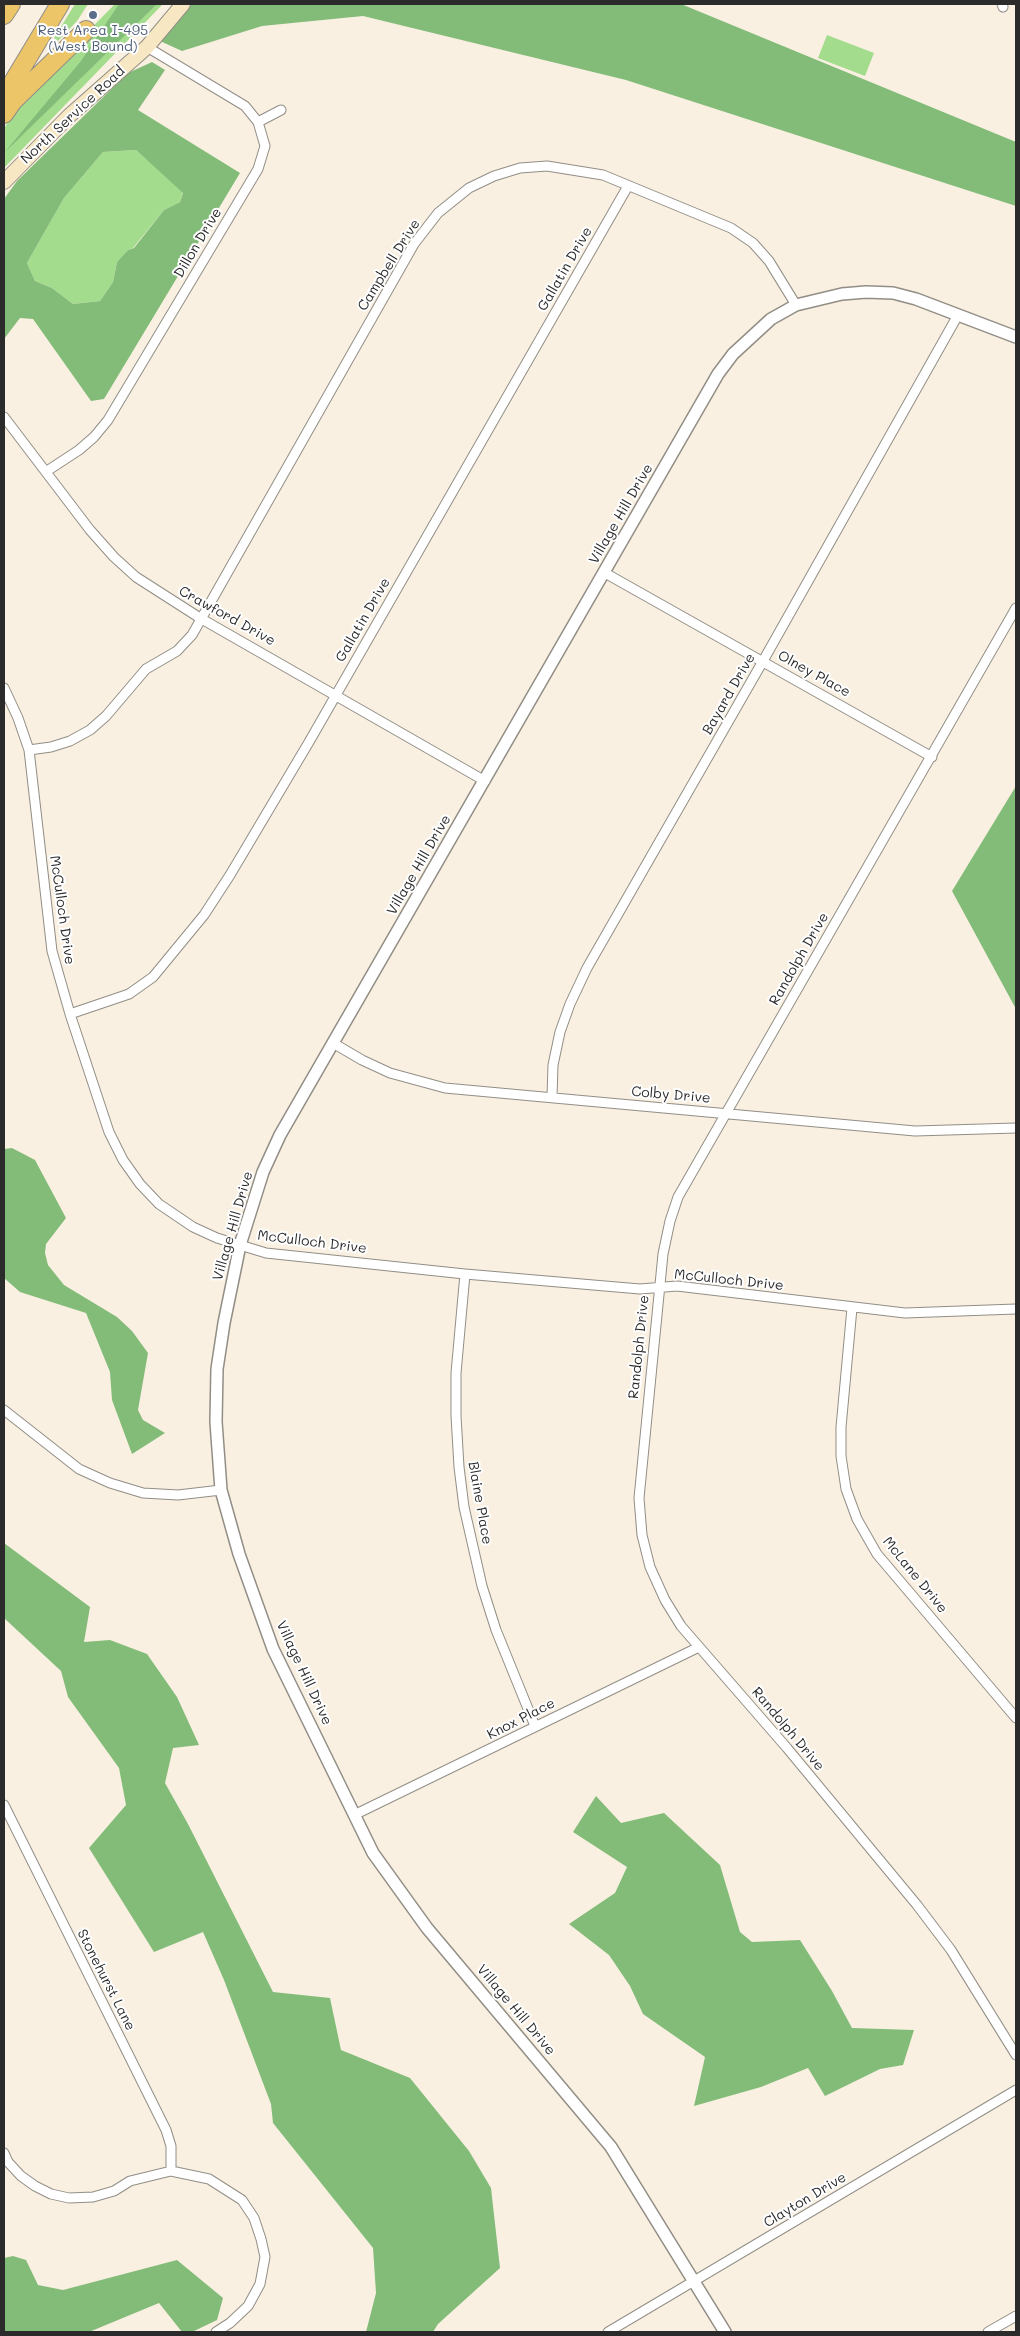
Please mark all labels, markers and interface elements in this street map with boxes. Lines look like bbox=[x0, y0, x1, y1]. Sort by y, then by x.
marker: Rest Area I-495 (West Bound) bbox=[87, 9, 99, 21]
place label: Rest Area I-495 (West Bound) bbox=[38, 23, 148, 56]
street label: North Service Road bbox=[18, 63, 128, 167]
street label: Dillon Drive bbox=[171, 205, 225, 281]
street label: Campbell Drive bbox=[354, 216, 424, 314]
street label: Gallatin Drive bbox=[534, 224, 596, 314]
street label: Village Hill Drive bbox=[585, 461, 657, 567]
street label: Gallatin Drive bbox=[332, 575, 394, 665]
street label: Crawford Drive bbox=[176, 583, 278, 649]
street label: Olney Place bbox=[775, 647, 853, 701]
street label: Bayard Drive bbox=[699, 650, 759, 738]
street label: Village Hill Drive bbox=[383, 812, 455, 918]
street label: McCulloch Drive bbox=[46, 854, 78, 966]
street label: Randolph Drive bbox=[766, 910, 832, 1008]
street label: Colby Drive bbox=[631, 1083, 711, 1107]
street label: Village Hill Drive bbox=[209, 1169, 257, 1283]
street label: McCulloch Drive bbox=[256, 1227, 368, 1257]
street label: McCulloch Drive bbox=[673, 1266, 785, 1294]
street label: Randolph Drive bbox=[625, 1294, 653, 1400]
street label: Blaine Place bbox=[464, 1460, 496, 1546]
street label: McLane Drive bbox=[879, 1533, 951, 1617]
street label: Village Hill Drive bbox=[272, 1618, 336, 1728]
street label: Randolph Drive bbox=[748, 1684, 828, 1774]
street label: Knox Place bbox=[484, 1695, 558, 1743]
street label: Stonehurst Lane bbox=[73, 1927, 139, 2033]
street label: Village Hill Drive bbox=[473, 1961, 559, 2059]
street label: Clayton Drive bbox=[761, 2169, 849, 2231]

